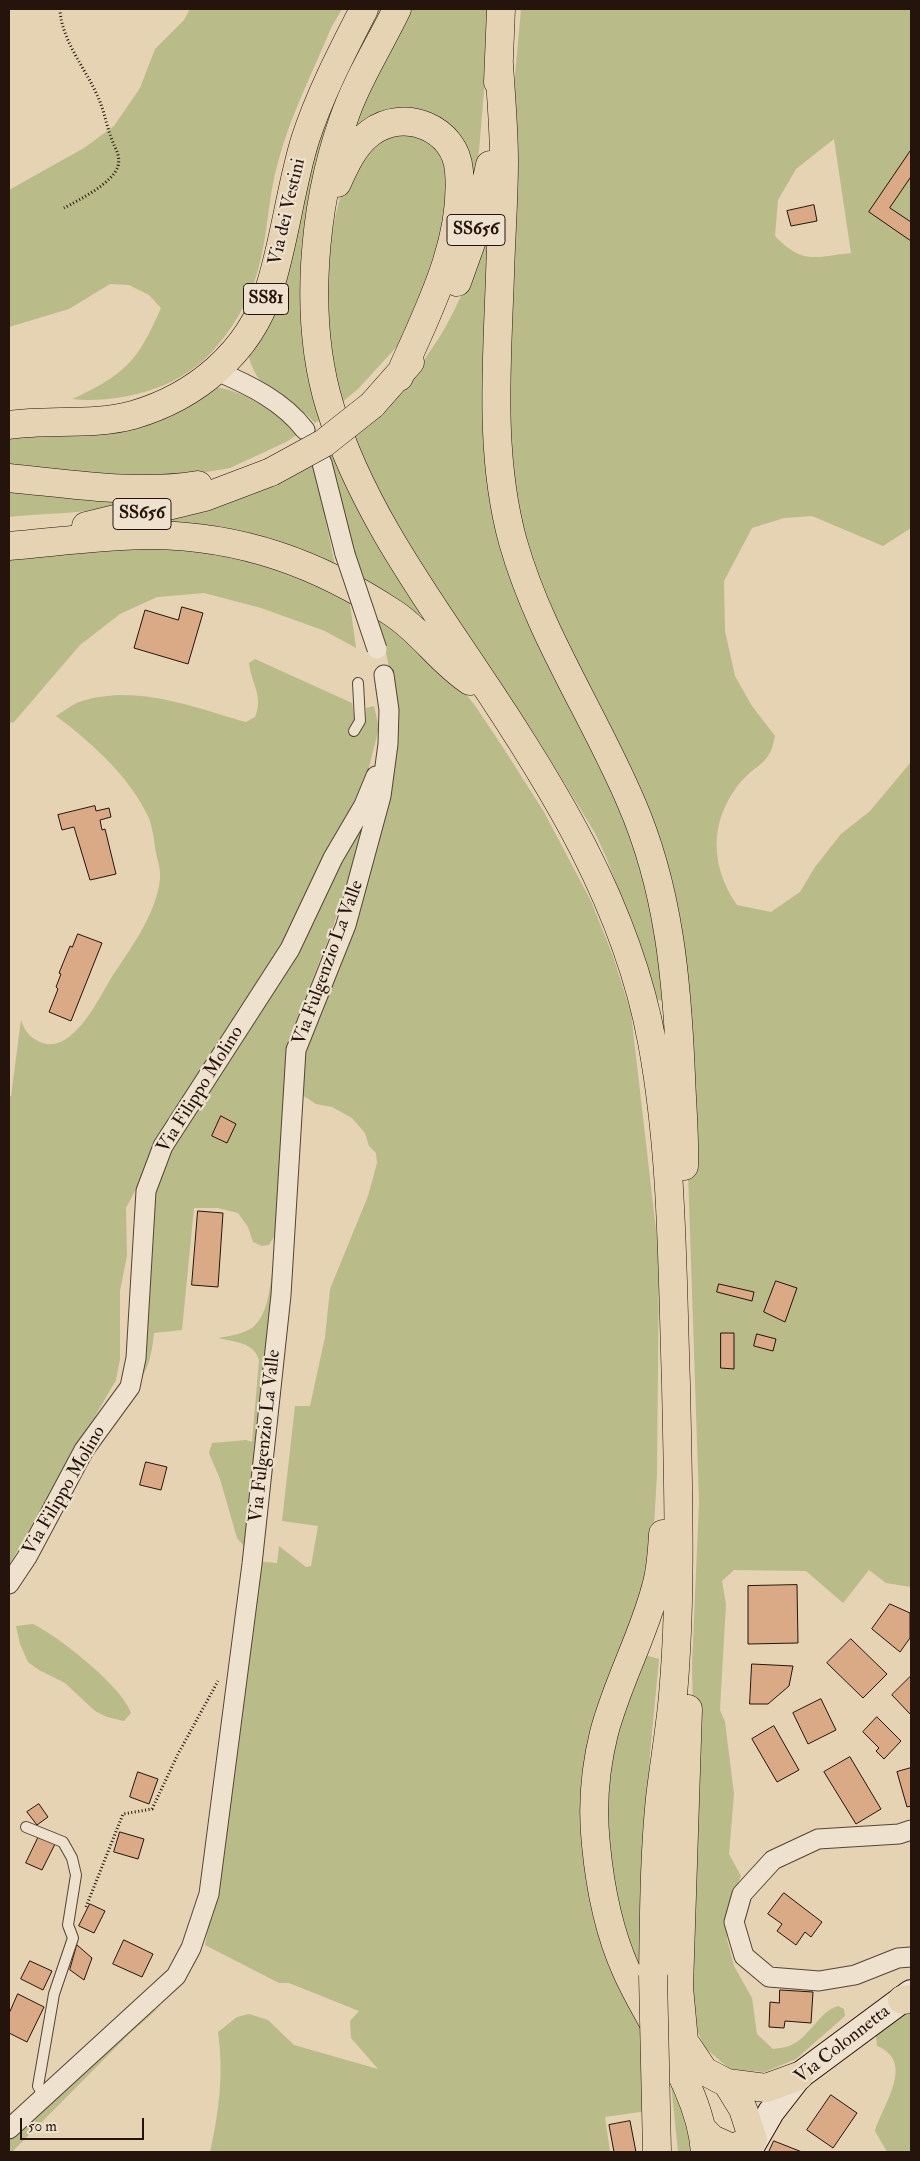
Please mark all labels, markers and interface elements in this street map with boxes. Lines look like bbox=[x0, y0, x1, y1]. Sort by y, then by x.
street label: Via dei Vestini bbox=[265, 156, 311, 268]
road number: SS656 bbox=[447, 214, 505, 246]
road number: SS81 bbox=[244, 284, 288, 314]
road number: SS656 bbox=[113, 498, 171, 530]
street label: Via Fulgenzio La Valle bbox=[289, 878, 369, 1048]
street label: Via Filippo Molino bbox=[153, 1022, 249, 1158]
street label: Via Fulgenzio La Valle bbox=[246, 1348, 286, 1524]
street label: Via Filippo Molino bbox=[19, 1422, 111, 1560]
street label: Via Colonnetta bbox=[791, 2001, 895, 2089]
scale bar bbox=[22, 2108, 146, 2140]
text: 50 m bbox=[28, 2117, 57, 2136]

